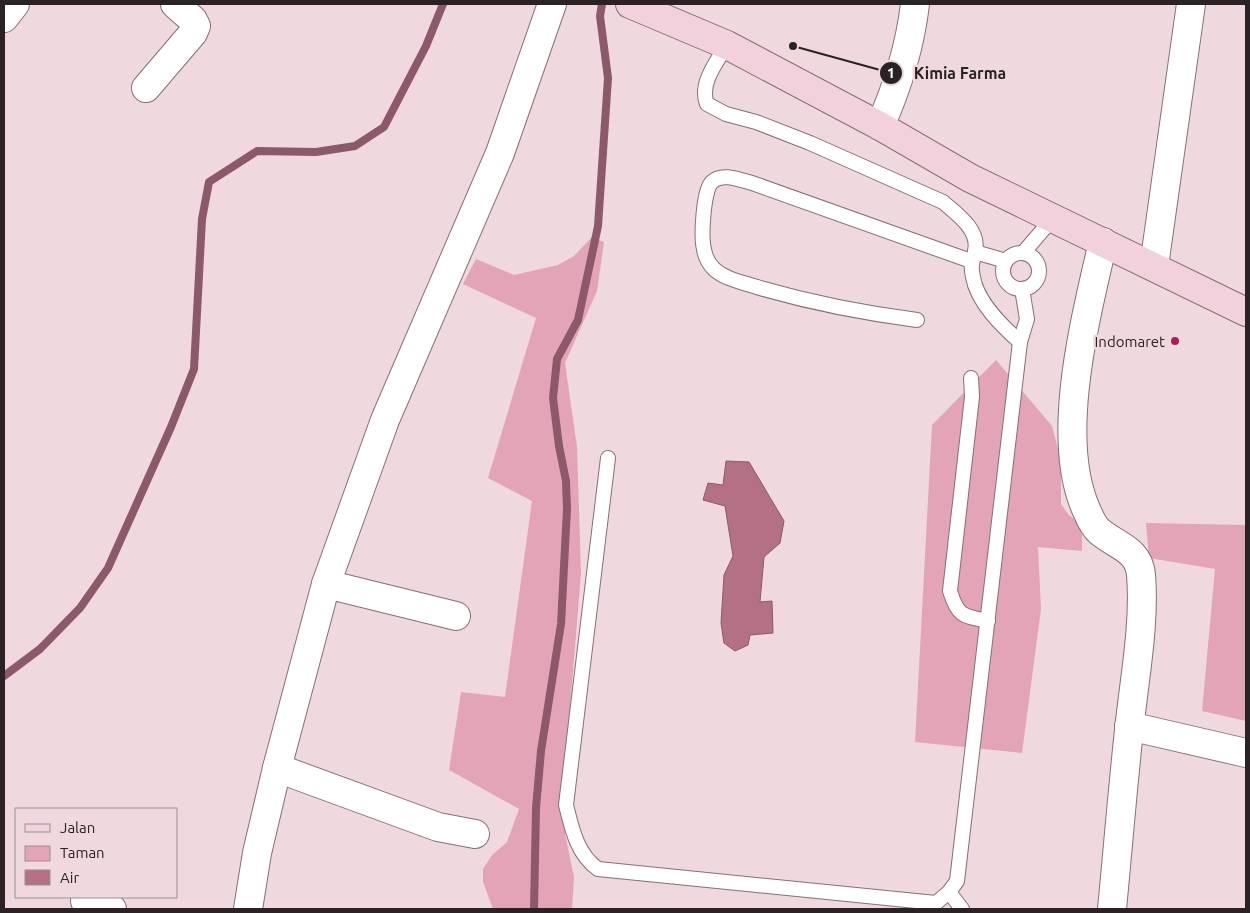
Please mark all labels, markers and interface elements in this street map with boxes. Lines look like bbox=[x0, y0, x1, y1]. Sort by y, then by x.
callout: Kimia Farma bbox=[878, 58, 1016, 89]
text: 1 bbox=[887, 64, 895, 81]
text: Kimia Farma bbox=[914, 64, 1006, 82]
place label: Indomaret bbox=[1095, 333, 1165, 350]
marker: Indomaret bbox=[1169, 335, 1181, 347]
legend bbox=[15, 808, 178, 898]
text: Jalan bbox=[60, 819, 95, 836]
text: Taman bbox=[60, 844, 105, 861]
text: Air bbox=[60, 869, 79, 886]

